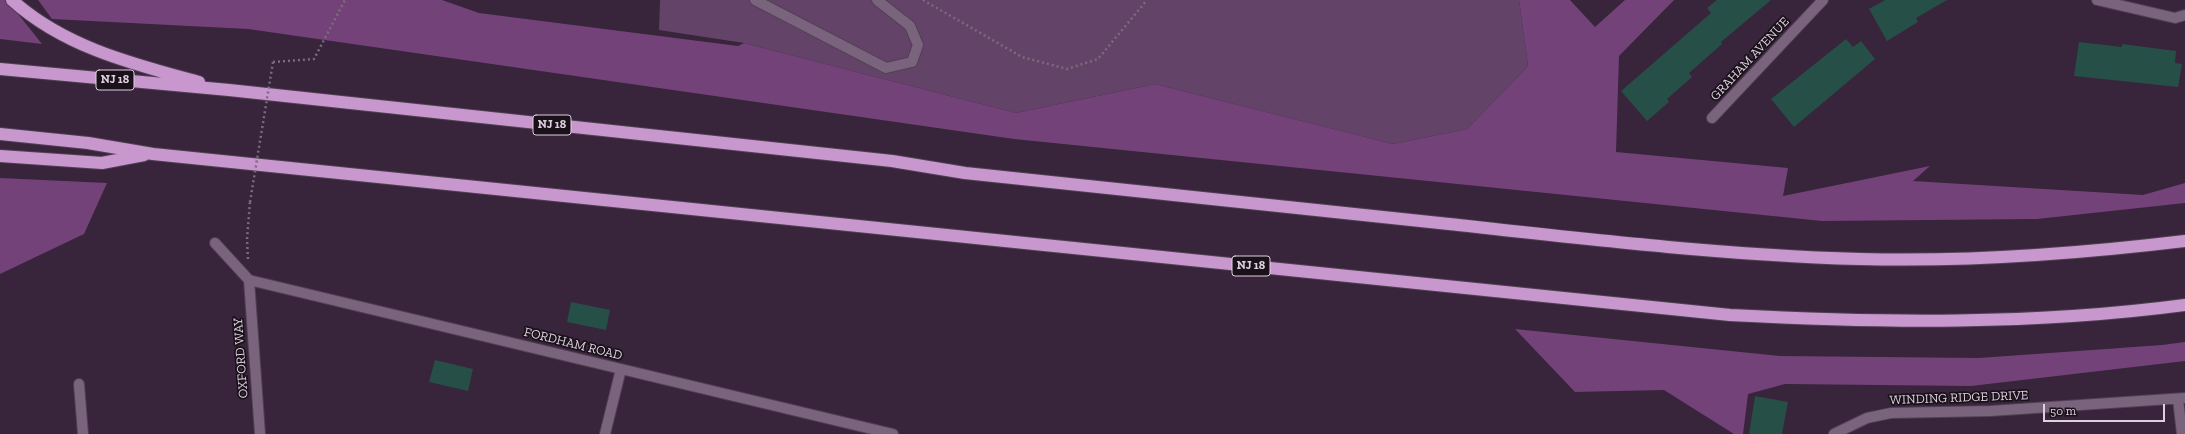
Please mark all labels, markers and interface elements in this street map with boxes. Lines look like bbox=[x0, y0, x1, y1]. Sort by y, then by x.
street label: GRAHAM AVENUE bbox=[1707, 14, 1793, 104]
road number: NJ 18 bbox=[96, 70, 134, 90]
road number: NJ 18 bbox=[533, 115, 571, 135]
road number: NJ 18 bbox=[1232, 256, 1270, 276]
street label: OXFORD WAY bbox=[230, 317, 252, 399]
street label: FORDHAM ROAD bbox=[522, 324, 624, 364]
street label: WINDING RIDGE DRIVE bbox=[1889, 388, 2029, 408]
scale bar bbox=[2045, 396, 2167, 422]
text: 50 m bbox=[2050, 404, 2076, 418]

